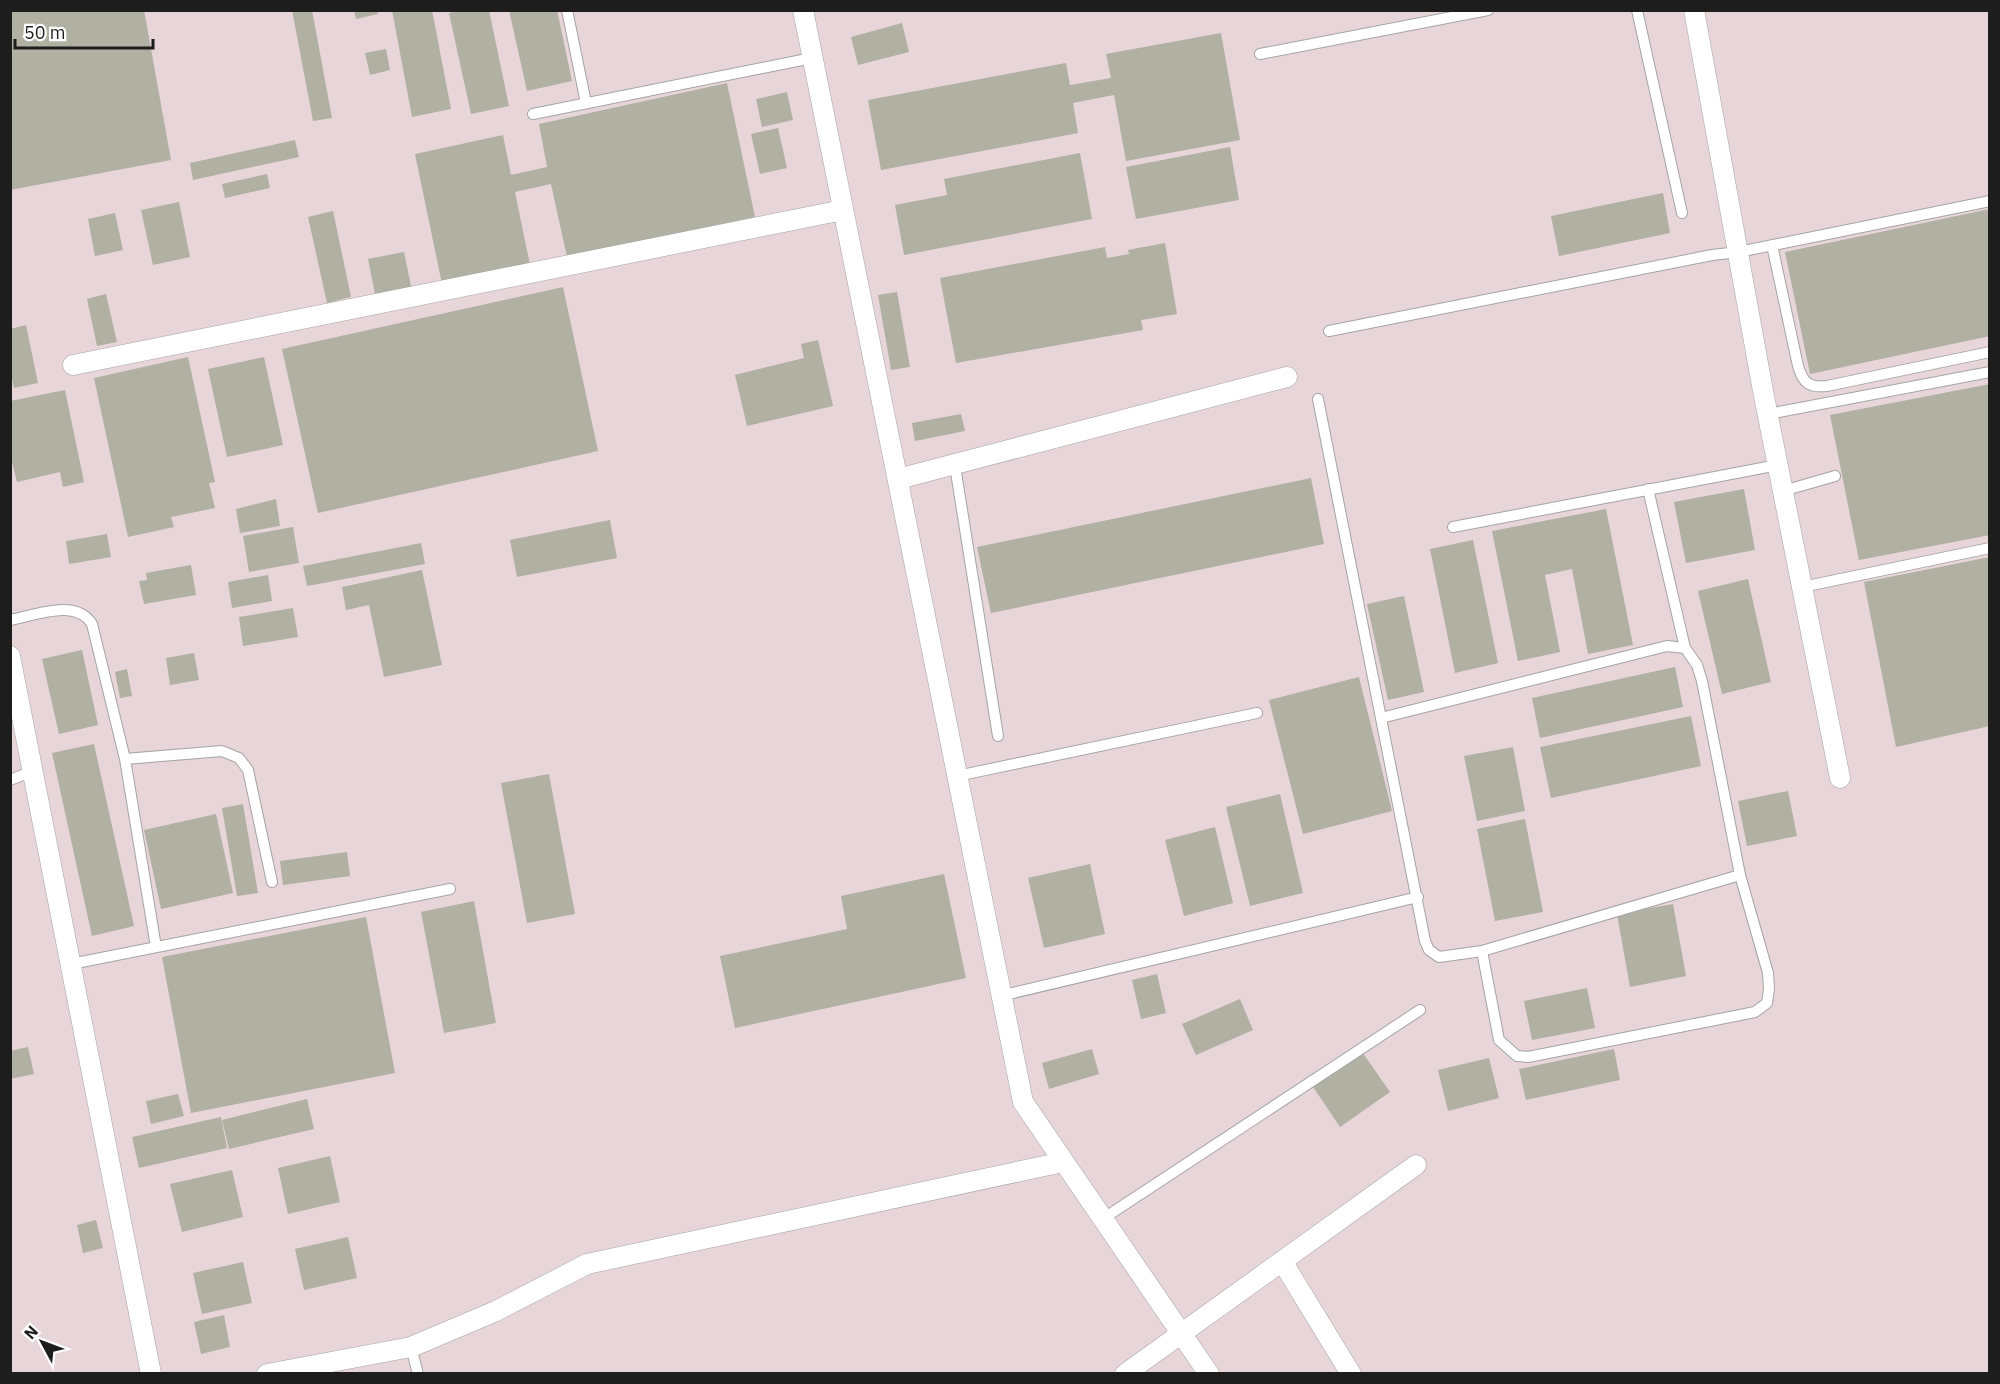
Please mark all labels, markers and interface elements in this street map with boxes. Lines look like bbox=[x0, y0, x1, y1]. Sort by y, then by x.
scale bar bbox=[15, 12, 153, 50]
text: 50 m bbox=[24, 21, 66, 44]
north arrow bbox=[12, 1312, 72, 1372]
text: N bbox=[19, 1321, 42, 1343]

